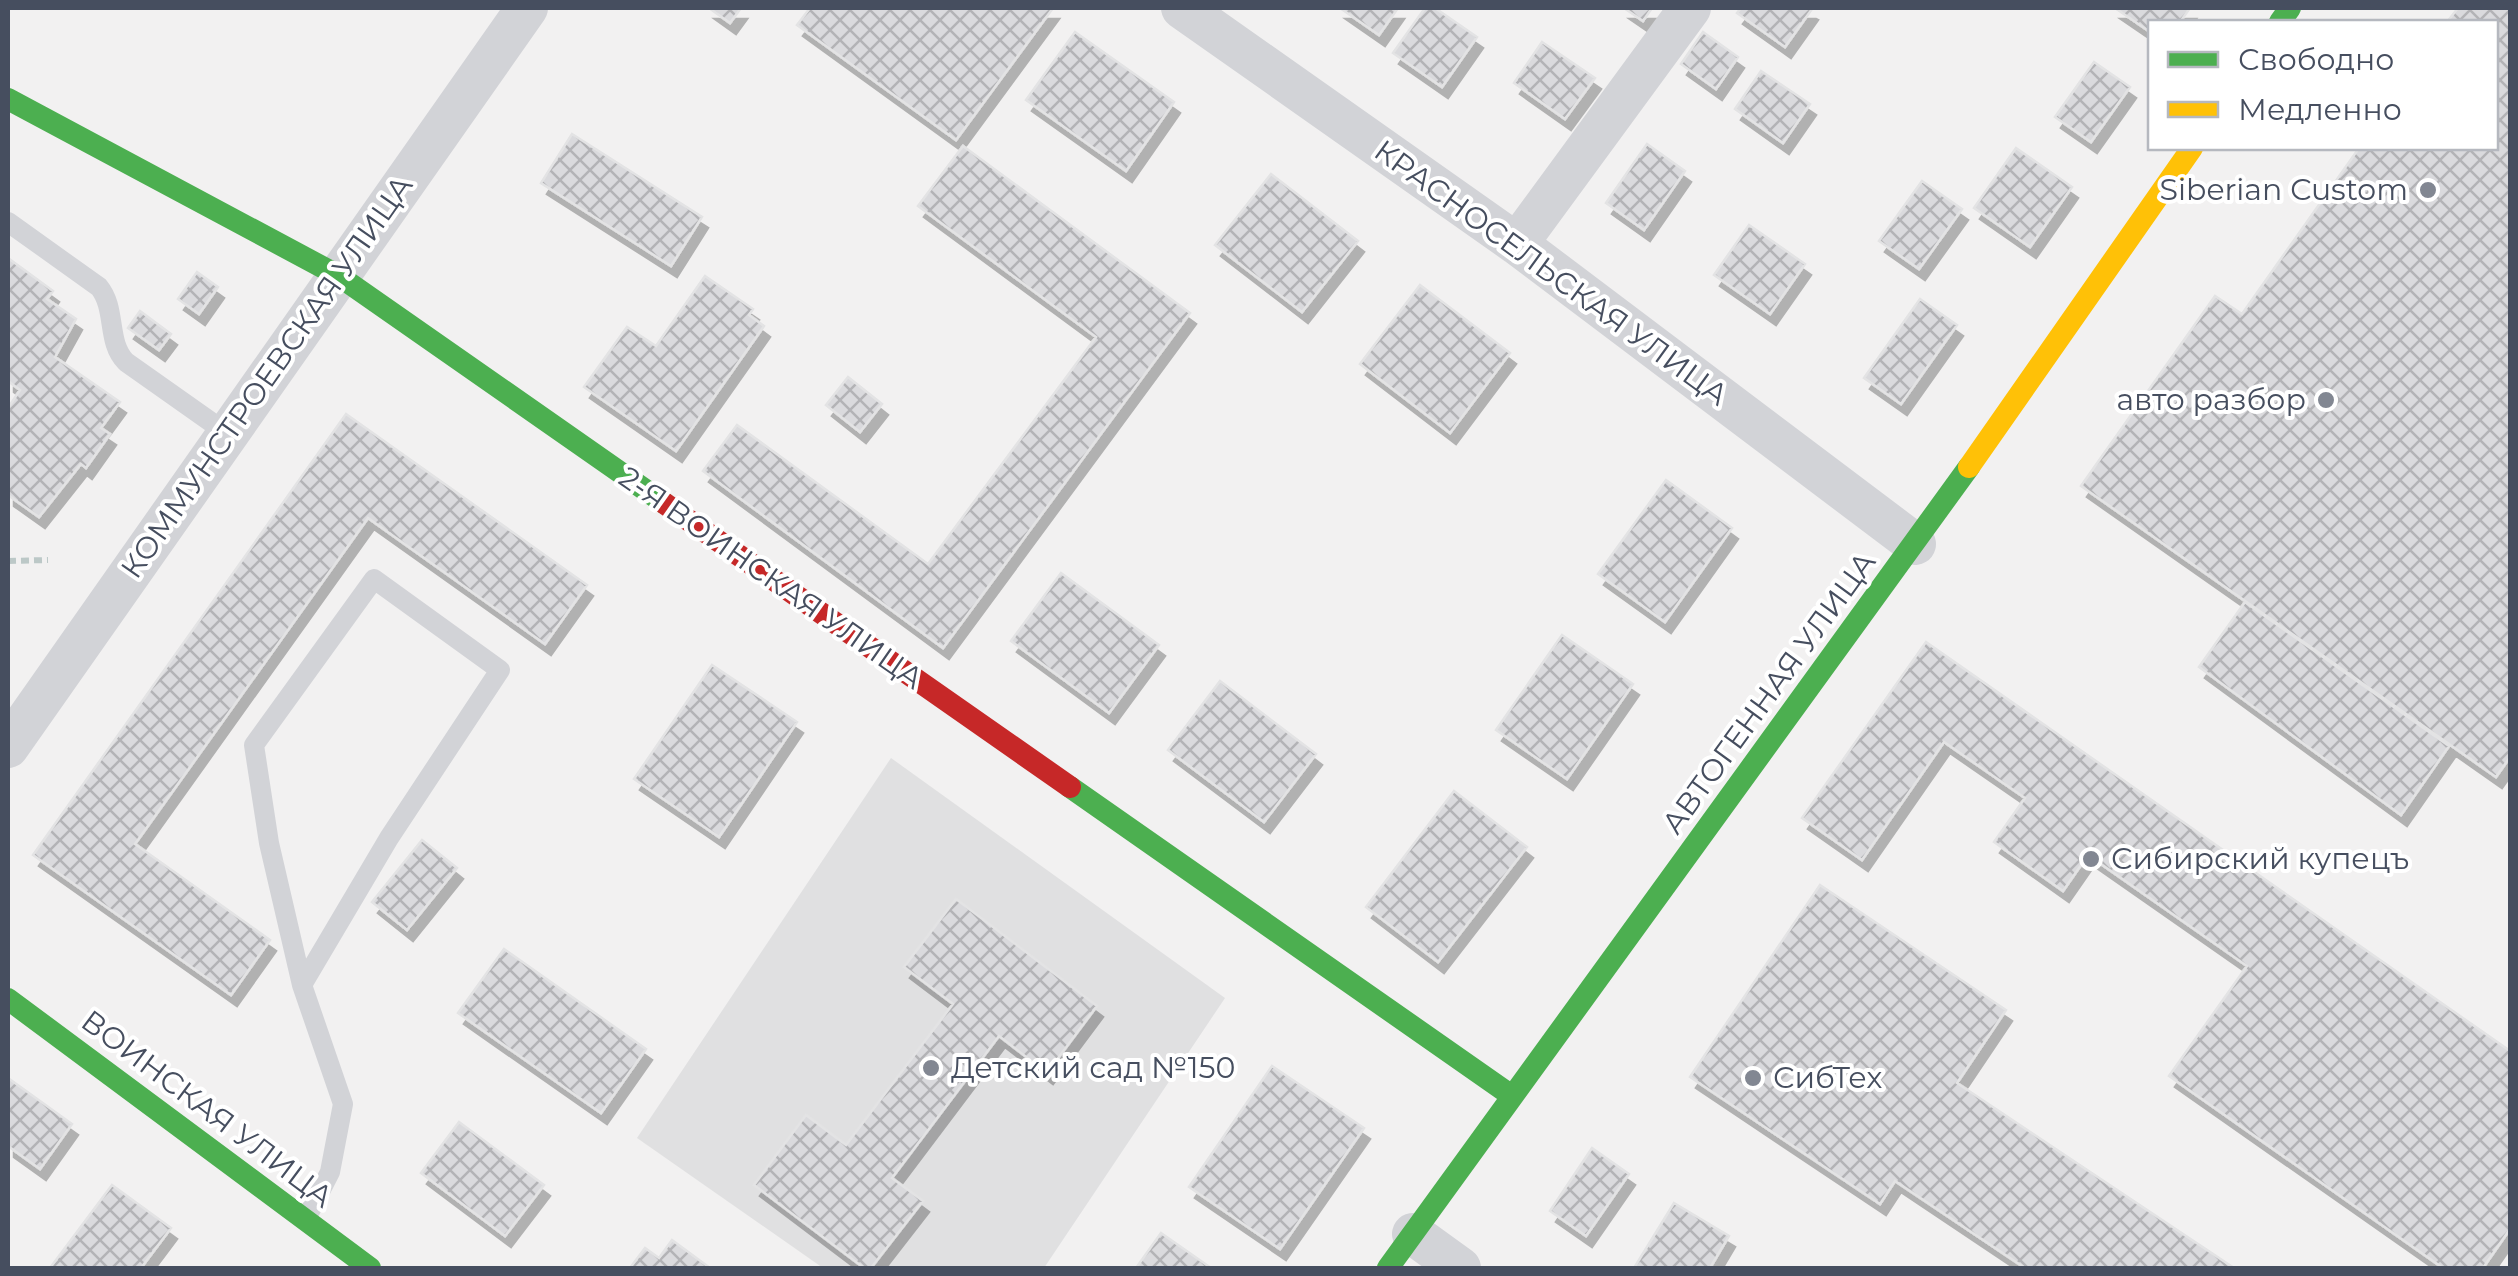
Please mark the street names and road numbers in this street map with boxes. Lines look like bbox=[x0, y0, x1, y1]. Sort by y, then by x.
street label: КРАСНОСЕЛЬСКАЯ УЛИЦА bbox=[1367, 132, 1735, 413]
street label: КОММУНСТРОЕВСКАЯ УЛИЦА bbox=[113, 168, 420, 585]
street label: 2-Я ВОИНСКАЯ УЛИЦА bbox=[612, 458, 930, 697]
street label: АВТОГЕННАЯ УЛИЦА bbox=[1654, 544, 1883, 841]
street label: ВОИНСКАЯ УЛИЦА bbox=[74, 1002, 340, 1215]

